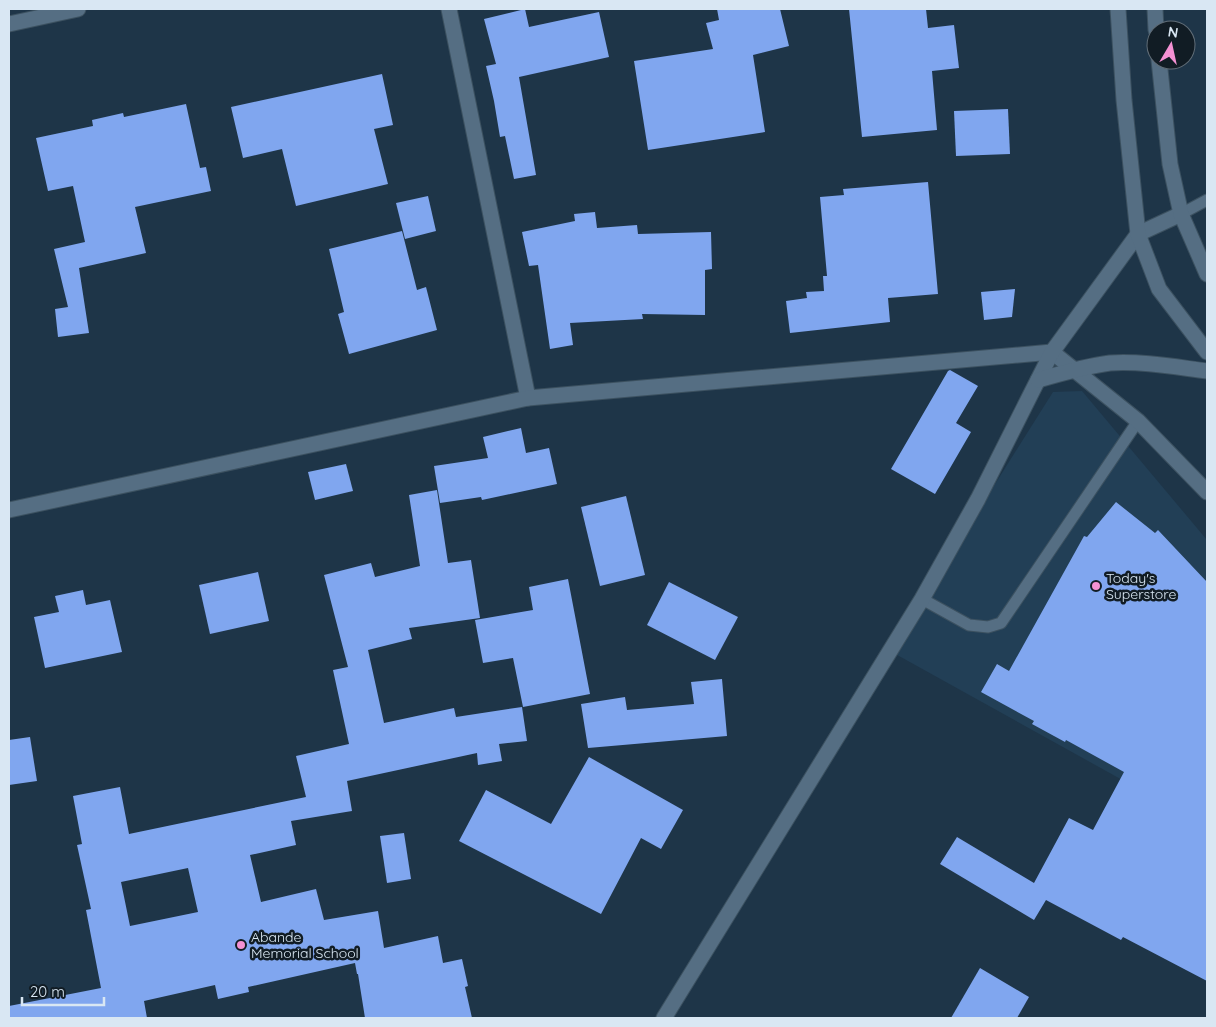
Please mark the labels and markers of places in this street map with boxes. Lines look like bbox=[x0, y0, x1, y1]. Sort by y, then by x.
place label: Today's Superstore bbox=[1106, 569, 1176, 603]
marker: Today's Superstore bbox=[1090, 580, 1102, 592]
place label: Abande Memorial School bbox=[251, 928, 359, 962]
marker: Abande Memorial School bbox=[235, 939, 247, 951]

